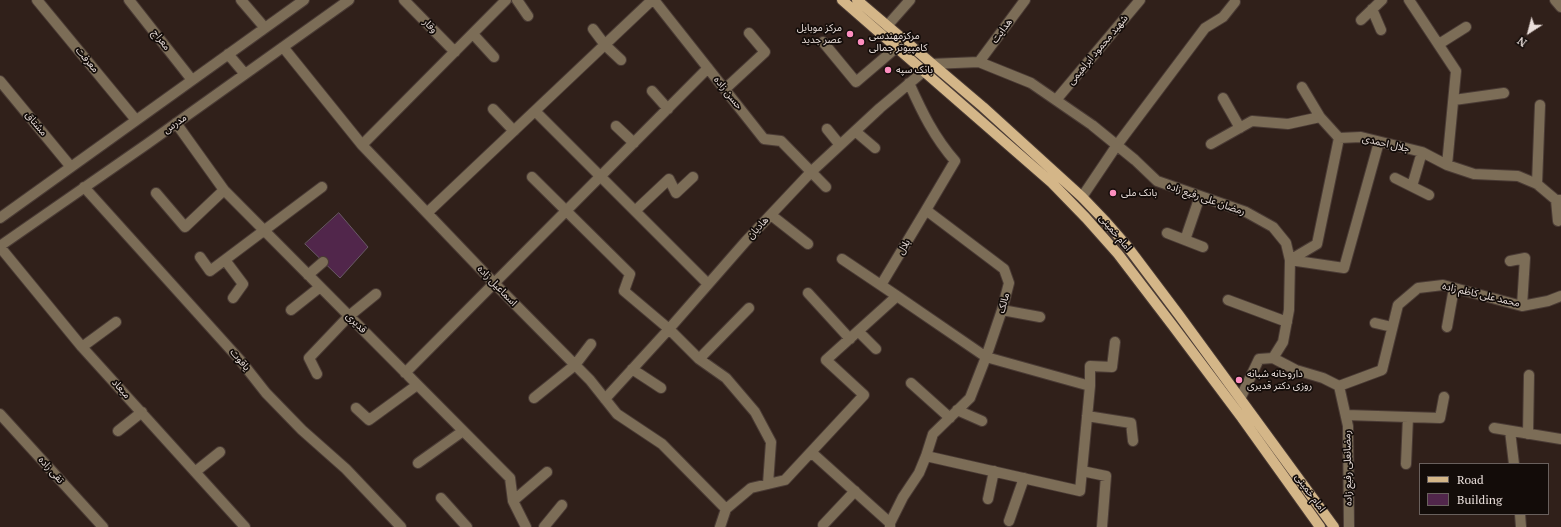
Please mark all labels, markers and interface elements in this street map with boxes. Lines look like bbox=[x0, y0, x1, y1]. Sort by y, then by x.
north arrow bbox=[1509, 12, 1549, 52]
street label: شهید محمود ابراهیمی bbox=[1065, 13, 1131, 87]
street label: وقار bbox=[420, 16, 440, 36]
street label: هدایت bbox=[989, 16, 1015, 46]
place label: مرکز موبایل عصر جدید bbox=[797, 22, 842, 46]
street label: معراج bbox=[149, 27, 173, 53]
marker: مرکز موبایل عصر جدید bbox=[845, 29, 855, 39]
place label: مرکزمهندسی کامپیوتر جمالی bbox=[869, 30, 927, 54]
text: N bbox=[1514, 34, 1529, 50]
marker: مرکزمهندسی کامپیوتر جمالی bbox=[856, 37, 866, 47]
street label: معرفت bbox=[73, 45, 101, 75]
place label: بانک سپه bbox=[896, 64, 933, 76]
marker: بانک سپه bbox=[883, 65, 893, 75]
street label: حسن زاده bbox=[711, 74, 745, 112]
street label: مشتاق bbox=[22, 109, 50, 139]
street label: مدرس bbox=[161, 112, 189, 136]
street label: جلال احمدی bbox=[1361, 133, 1411, 155]
street label: رمضان علی رفیع زاده bbox=[1165, 180, 1247, 218]
place label: بانک ملی bbox=[1121, 187, 1157, 199]
marker: بانک ملی bbox=[1108, 188, 1118, 198]
street label: امام خمینی bbox=[1096, 212, 1134, 254]
street label: هادیان bbox=[745, 214, 771, 242]
street label: بلال bbox=[895, 237, 913, 257]
street label: اسماعیل زاده bbox=[475, 263, 519, 309]
street label: محمد علی کاظم زاده bbox=[1441, 280, 1521, 310]
street label: مالک bbox=[996, 292, 1012, 314]
street label: قدیری bbox=[343, 310, 369, 336]
street label: یاقوت bbox=[227, 347, 253, 373]
place label: داروخانه شبانه روزی دکتر قدیری bbox=[1247, 368, 1312, 392]
marker: داروخانه شبانه روزی دکتر قدیری bbox=[1234, 375, 1244, 385]
street label: میعاد bbox=[109, 377, 133, 401]
street label: رمضانعلی رفیع زاده bbox=[1341, 430, 1355, 506]
street label: تقی زاده bbox=[36, 454, 66, 486]
legend bbox=[1419, 463, 1549, 515]
street label: امام خمینی bbox=[1292, 472, 1328, 514]
text: Road bbox=[1457, 472, 1484, 487]
text: Building bbox=[1457, 492, 1502, 507]

